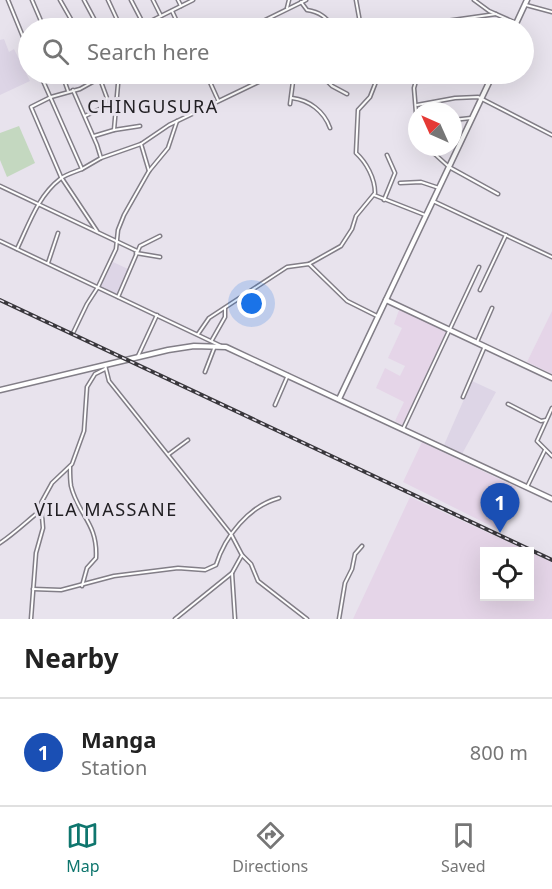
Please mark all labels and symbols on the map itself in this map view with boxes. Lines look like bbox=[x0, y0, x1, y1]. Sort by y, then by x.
district label: CHINGUSURA bbox=[87, 94, 219, 118]
north arrow bbox=[408, 102, 462, 156]
your location bbox=[237, 289, 266, 318]
pin: 1 bbox=[480, 484, 520, 533]
district label: VILA MASSANE bbox=[34, 497, 178, 521]

